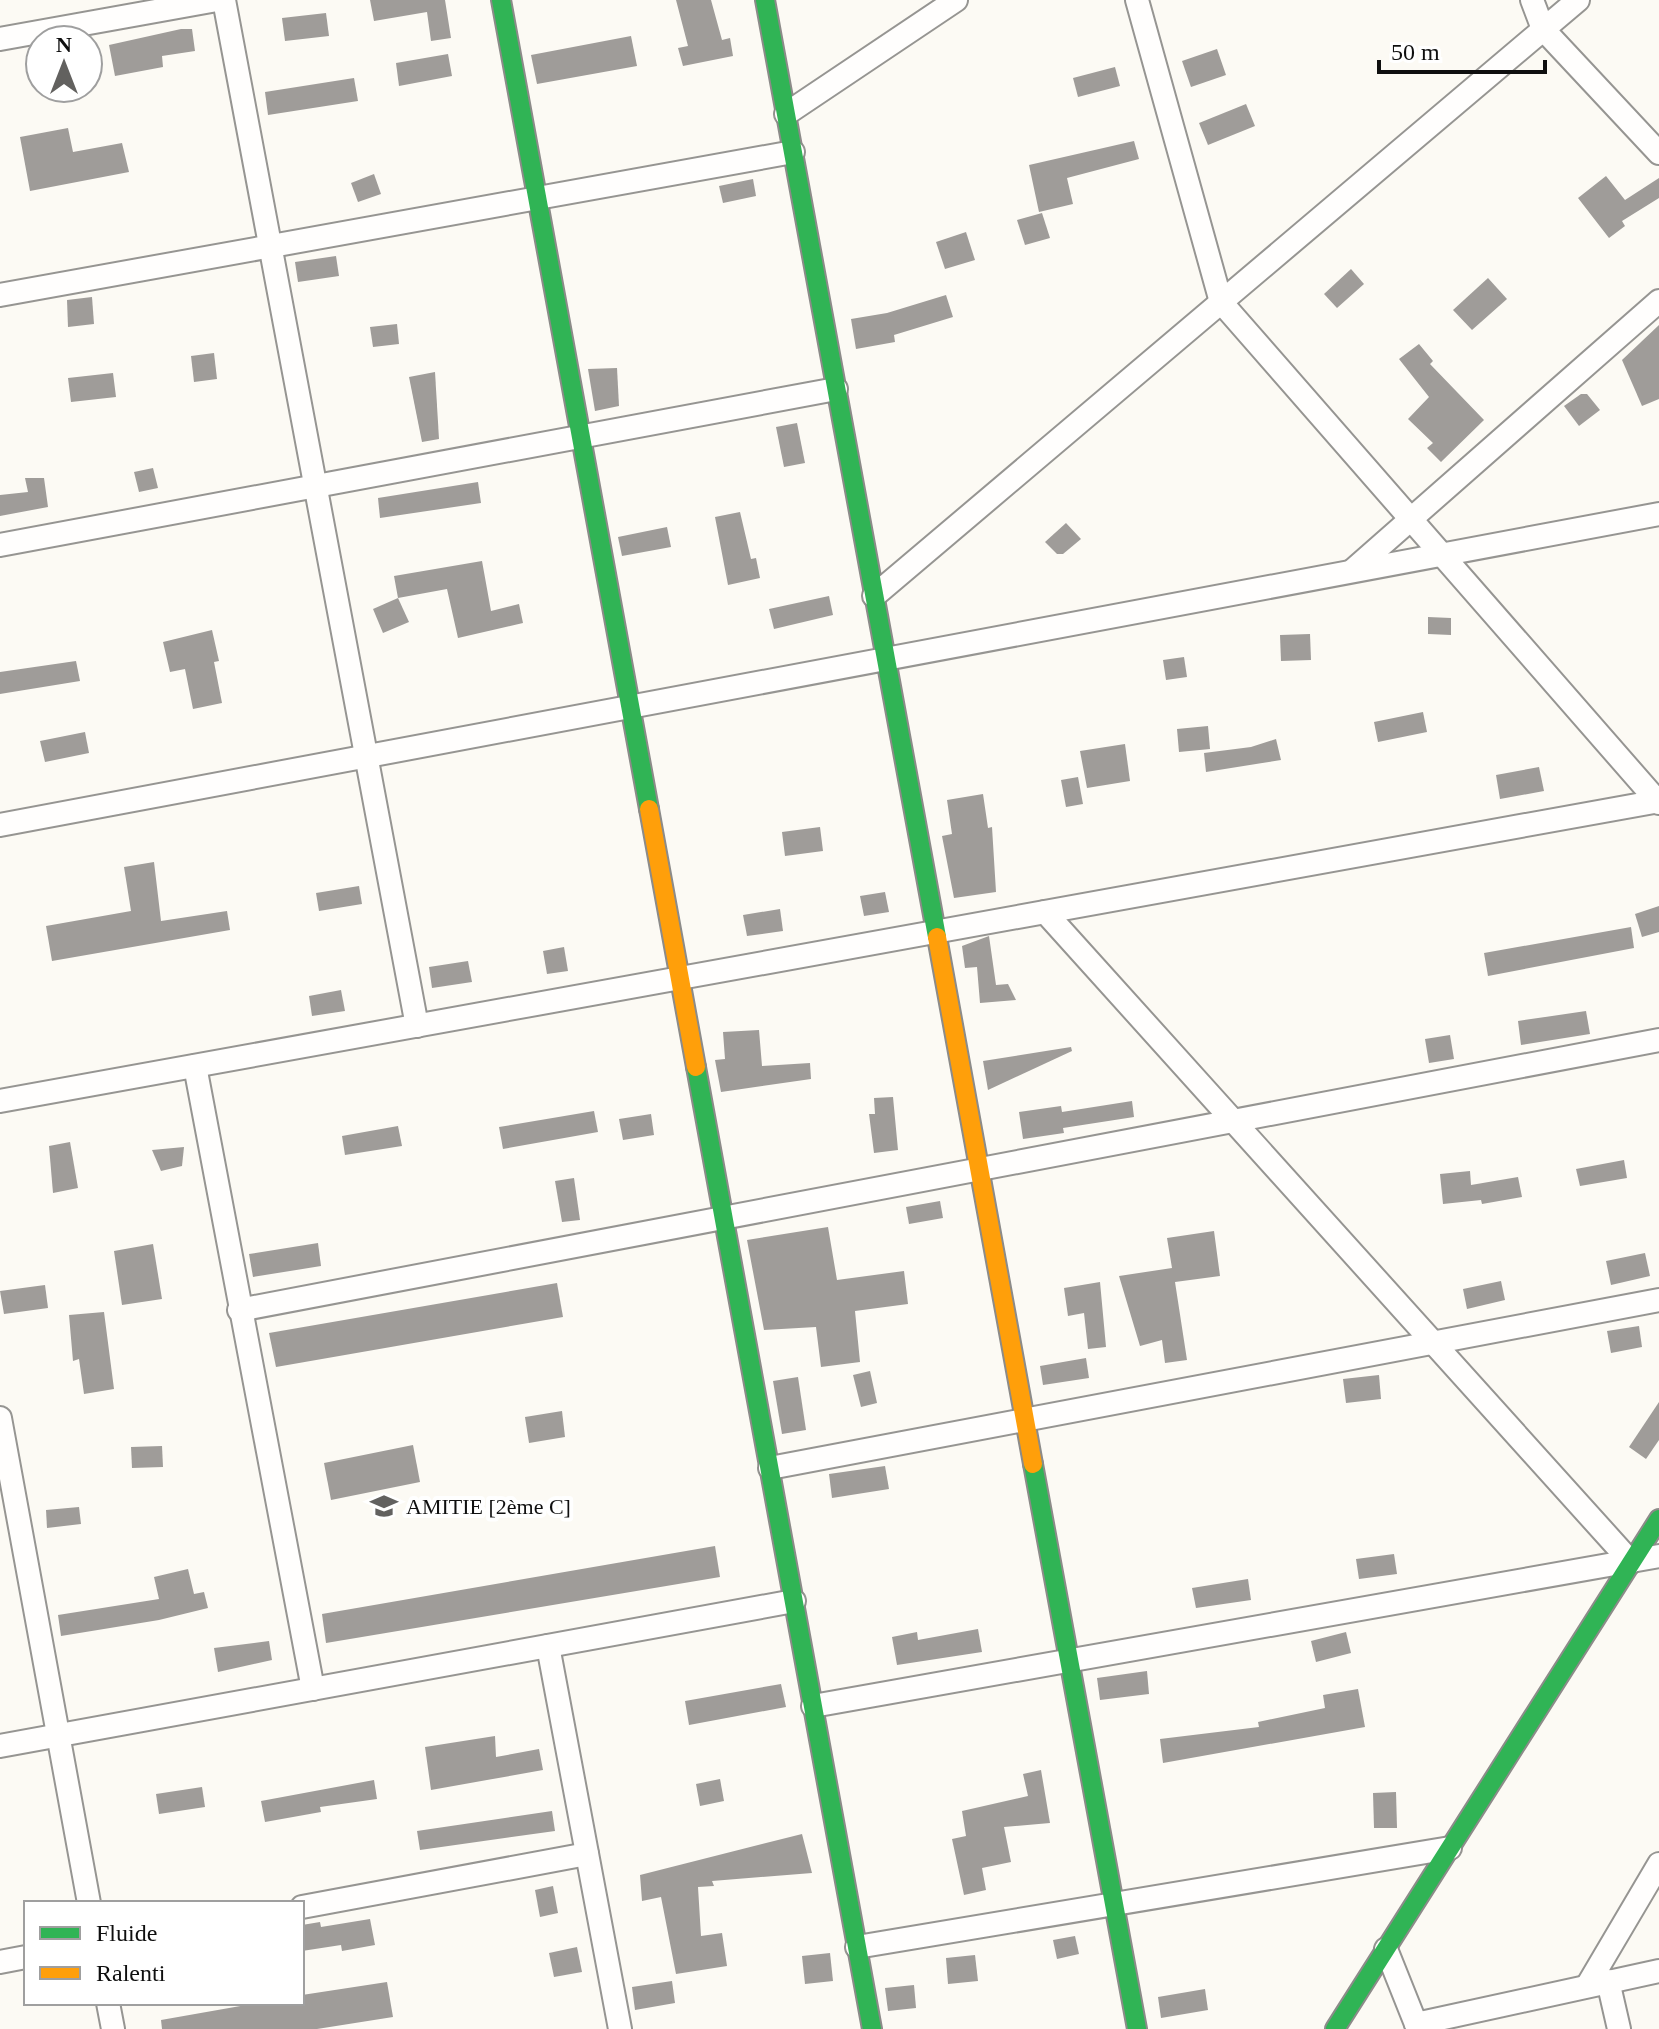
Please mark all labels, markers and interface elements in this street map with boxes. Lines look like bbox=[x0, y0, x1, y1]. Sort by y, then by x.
north arrow bbox=[24, 24, 104, 104]
scale bar bbox=[1379, 24, 1545, 74]
text: N bbox=[56, 32, 72, 57]
text: 50 m bbox=[1391, 39, 1440, 65]
school or university icon: AMITIE [2ème C] bbox=[369, 1491, 399, 1521]
place label: AMITIE [2ème C] bbox=[406, 1494, 571, 1519]
legend bbox=[24, 1901, 304, 2005]
text: Fluide bbox=[96, 1920, 157, 1946]
text: Ralenti bbox=[96, 1960, 166, 1986]

